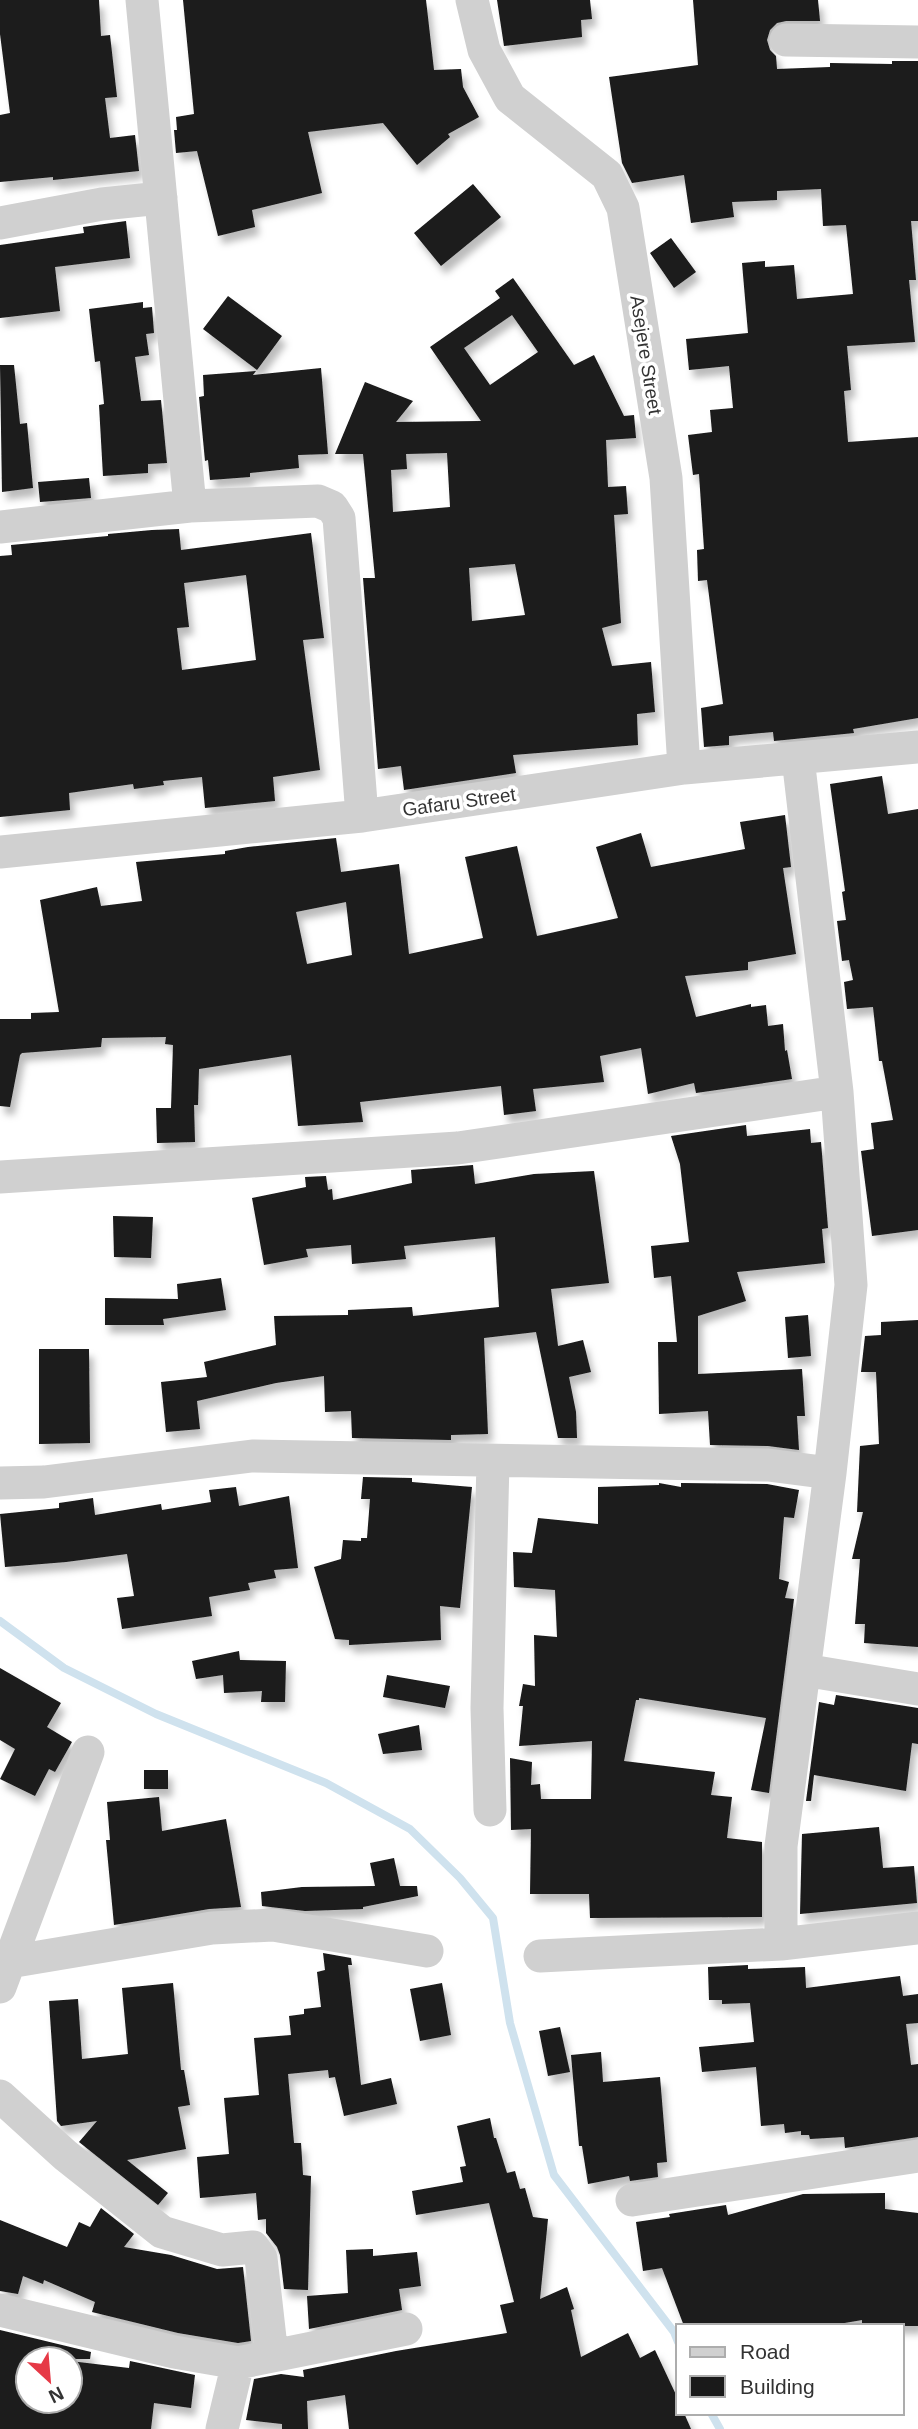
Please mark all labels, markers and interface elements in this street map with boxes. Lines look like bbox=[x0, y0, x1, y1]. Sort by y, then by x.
street label: Asejere Street bbox=[626, 294, 666, 417]
street label: Gafaru Street bbox=[401, 784, 518, 820]
legend bbox=[676, 2324, 904, 2415]
text: Road bbox=[740, 2340, 790, 2363]
north arrow bbox=[14, 2345, 84, 2415]
text: Building bbox=[740, 2375, 815, 2398]
text: N bbox=[45, 2382, 67, 2407]

